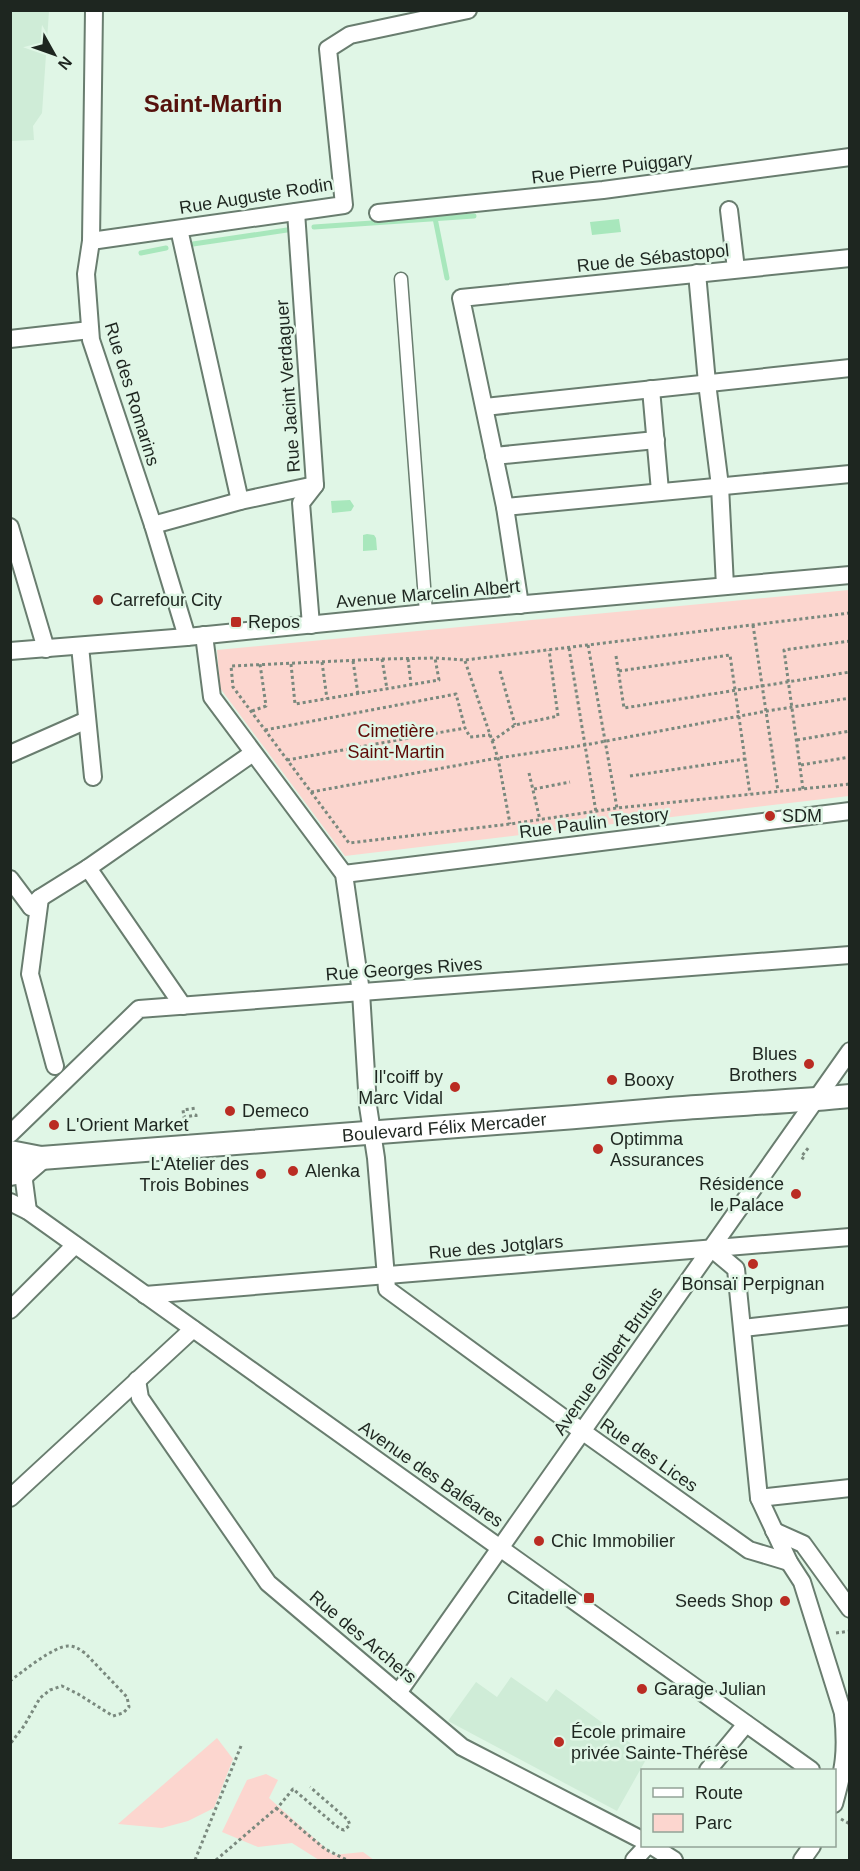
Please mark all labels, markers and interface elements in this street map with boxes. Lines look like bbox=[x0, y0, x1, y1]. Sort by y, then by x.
north arrow bbox=[24, 24, 84, 84]
text: N bbox=[55, 53, 75, 73]
district label: Saint-Martin bbox=[144, 90, 282, 117]
street label: Rue Pierre Puiggary bbox=[530, 148, 694, 188]
street label: Rue Auguste Rodin bbox=[178, 174, 334, 218]
street label: Rue de Sébastopol bbox=[576, 240, 730, 276]
street label: Rue Jacint Verdaguer bbox=[272, 299, 304, 473]
street label: Rue des Romarins bbox=[101, 320, 163, 468]
street label: Avenue Marcelin Albert bbox=[335, 576, 521, 612]
place label: Carrefour City bbox=[110, 590, 222, 610]
marker: Carrefour City bbox=[91, 593, 105, 607]
place label: Repos bbox=[248, 612, 300, 632]
marker: Repos bbox=[229, 615, 243, 629]
park label: Cimetière Saint-Martin bbox=[347, 721, 445, 762]
street label: Rue Paulin Testory bbox=[518, 804, 670, 842]
place label: SDM bbox=[782, 806, 822, 826]
marker: SDM bbox=[763, 809, 777, 823]
street label: Rue Georges Rives bbox=[325, 954, 483, 984]
place label: Blues Brothers bbox=[729, 1044, 797, 1085]
marker: Blues Brothers bbox=[802, 1057, 816, 1071]
place label: Il'coiff by Marc Vidal bbox=[358, 1067, 443, 1108]
place label: Booxy bbox=[624, 1070, 674, 1090]
marker: Booxy bbox=[605, 1073, 619, 1087]
marker: Il'coiff by Marc Vidal bbox=[448, 1080, 462, 1094]
place label: Demeco bbox=[242, 1101, 309, 1121]
marker: Demeco bbox=[223, 1104, 237, 1118]
street label: Boulevard Félix Mercader bbox=[341, 1109, 547, 1146]
place label: L'Orient Market bbox=[66, 1115, 188, 1135]
marker: L'Orient Market bbox=[47, 1118, 61, 1132]
place label: Optimma Assurances bbox=[610, 1129, 704, 1170]
marker: Optimma Assurances bbox=[591, 1142, 605, 1156]
place label: L'Atelier des Trois Bobines bbox=[140, 1154, 249, 1195]
place label: Alenka bbox=[305, 1161, 361, 1181]
marker: Alenka bbox=[286, 1164, 300, 1178]
marker: L'Atelier des Trois Bobines bbox=[254, 1167, 268, 1181]
place label: Résidence le Palace bbox=[699, 1174, 784, 1215]
marker: Résidence le Palace bbox=[789, 1187, 803, 1201]
street label: Rue des Jotglars bbox=[428, 1231, 564, 1263]
marker: Bonsaï Perpignan bbox=[746, 1257, 760, 1271]
place label: Bonsaï Perpignan bbox=[681, 1274, 825, 1294]
street label: Avenue Gilbert Brutus bbox=[549, 1283, 667, 1439]
street label: Rue des Lices bbox=[597, 1414, 701, 1496]
street label: Avenue des Baléares bbox=[355, 1417, 507, 1531]
place label: Chic Immobilier bbox=[551, 1531, 675, 1551]
marker: Chic Immobilier bbox=[532, 1534, 546, 1548]
street label: Rue des Archers bbox=[306, 1587, 420, 1687]
place label: Citadelle bbox=[507, 1588, 577, 1608]
marker: Citadelle bbox=[582, 1591, 596, 1605]
place label: Seeds Shop bbox=[675, 1591, 773, 1611]
marker: Seeds Shop bbox=[778, 1594, 792, 1608]
place label: Garage Julian bbox=[654, 1679, 766, 1699]
marker: Garage Julian bbox=[635, 1682, 649, 1696]
place label: École primaire privée Sainte-Thérèse bbox=[571, 1722, 748, 1763]
marker: École primaire privée Sainte-Thérèse bbox=[552, 1735, 566, 1749]
legend bbox=[641, 1769, 836, 1847]
text: Route bbox=[695, 1783, 743, 1803]
text: Parc bbox=[695, 1813, 732, 1833]

